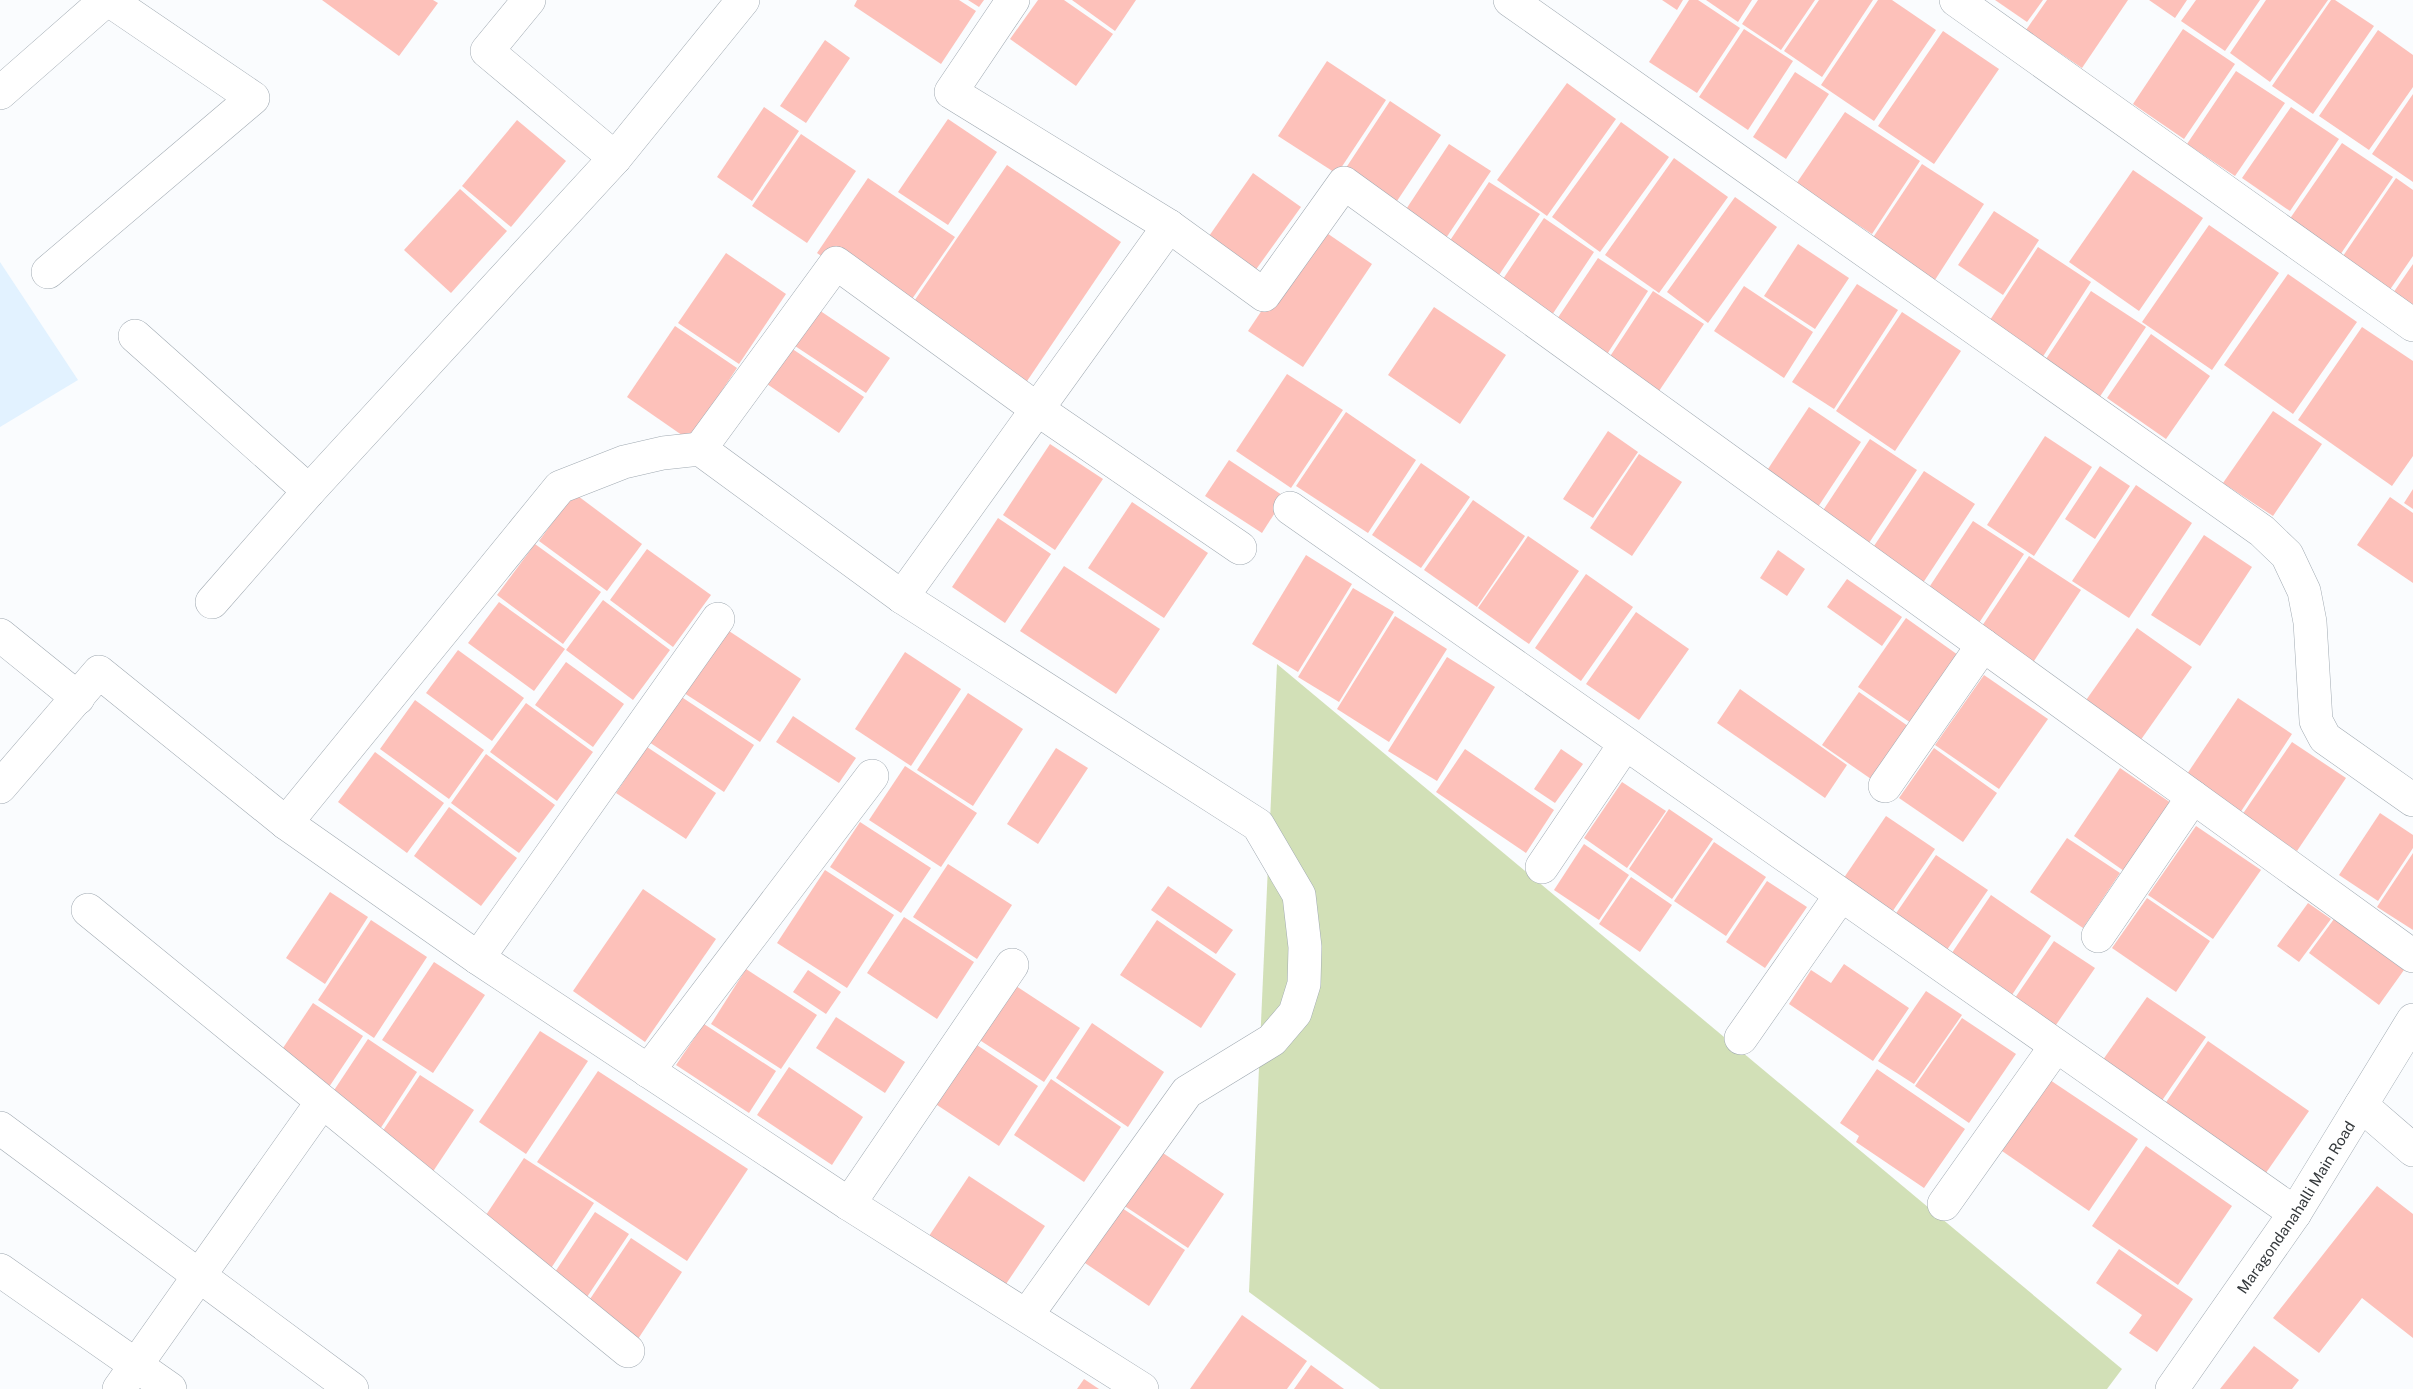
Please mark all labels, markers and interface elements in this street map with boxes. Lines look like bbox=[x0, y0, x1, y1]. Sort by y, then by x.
street label: Maragondanahalli Main Road bbox=[2233, 1118, 2358, 1296]

